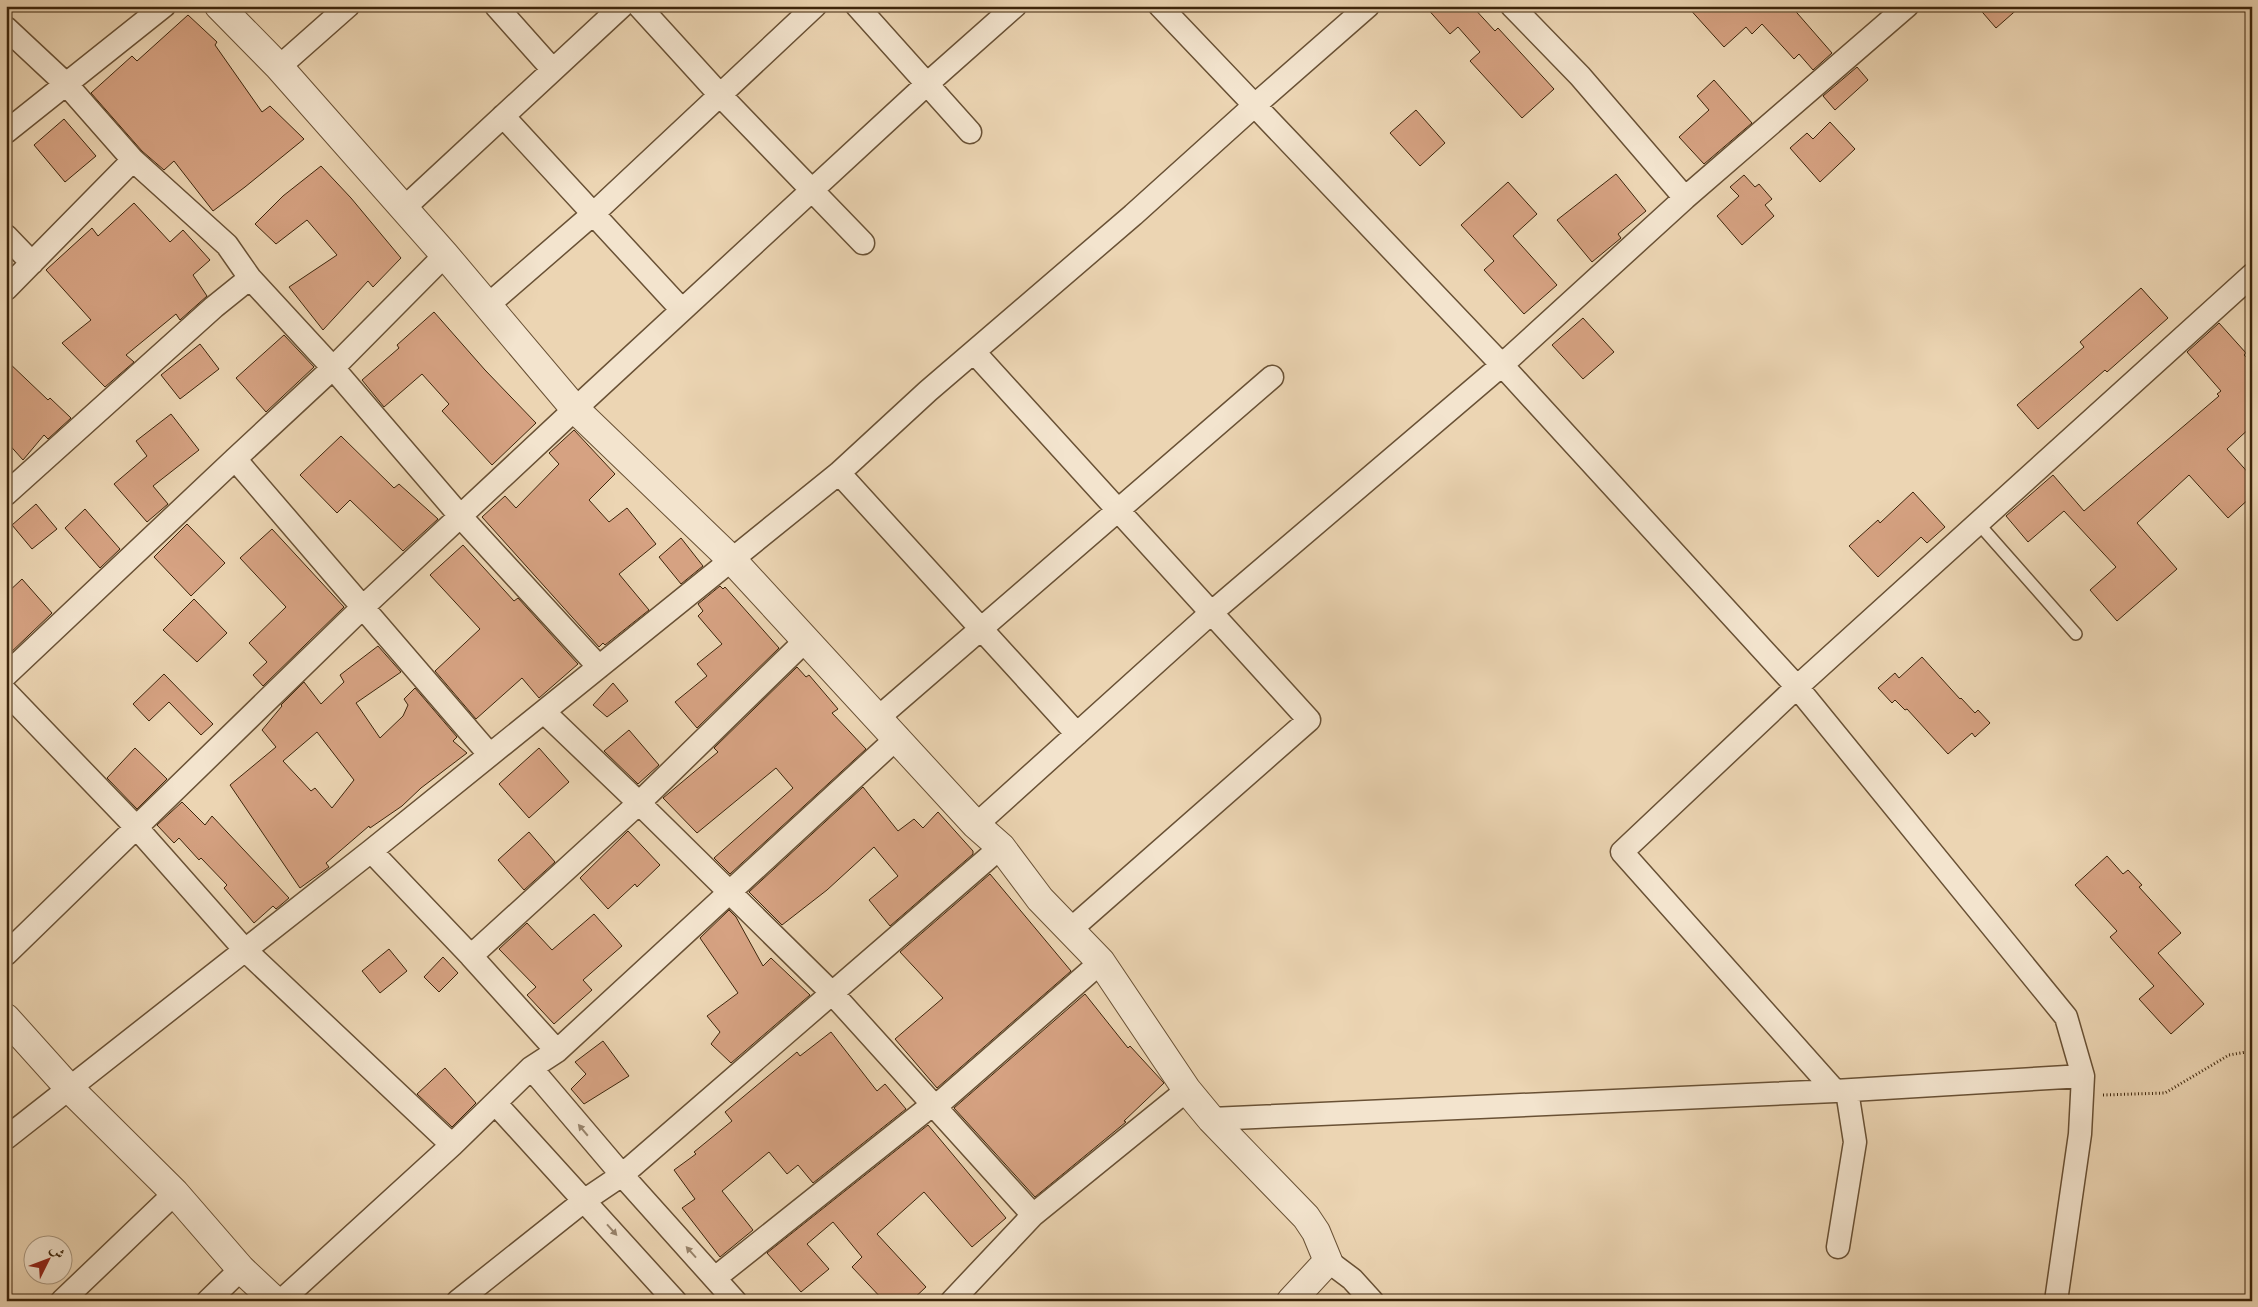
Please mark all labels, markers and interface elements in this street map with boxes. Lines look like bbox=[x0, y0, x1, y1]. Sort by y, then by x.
one-way arrow bbox=[578, 1124, 589, 1136]
one-way arrow bbox=[606, 1224, 618, 1236]
north arrow bbox=[22, 1234, 72, 1284]
text: ش bbox=[46, 1240, 69, 1263]
one-way arrow bbox=[685, 1246, 697, 1258]

